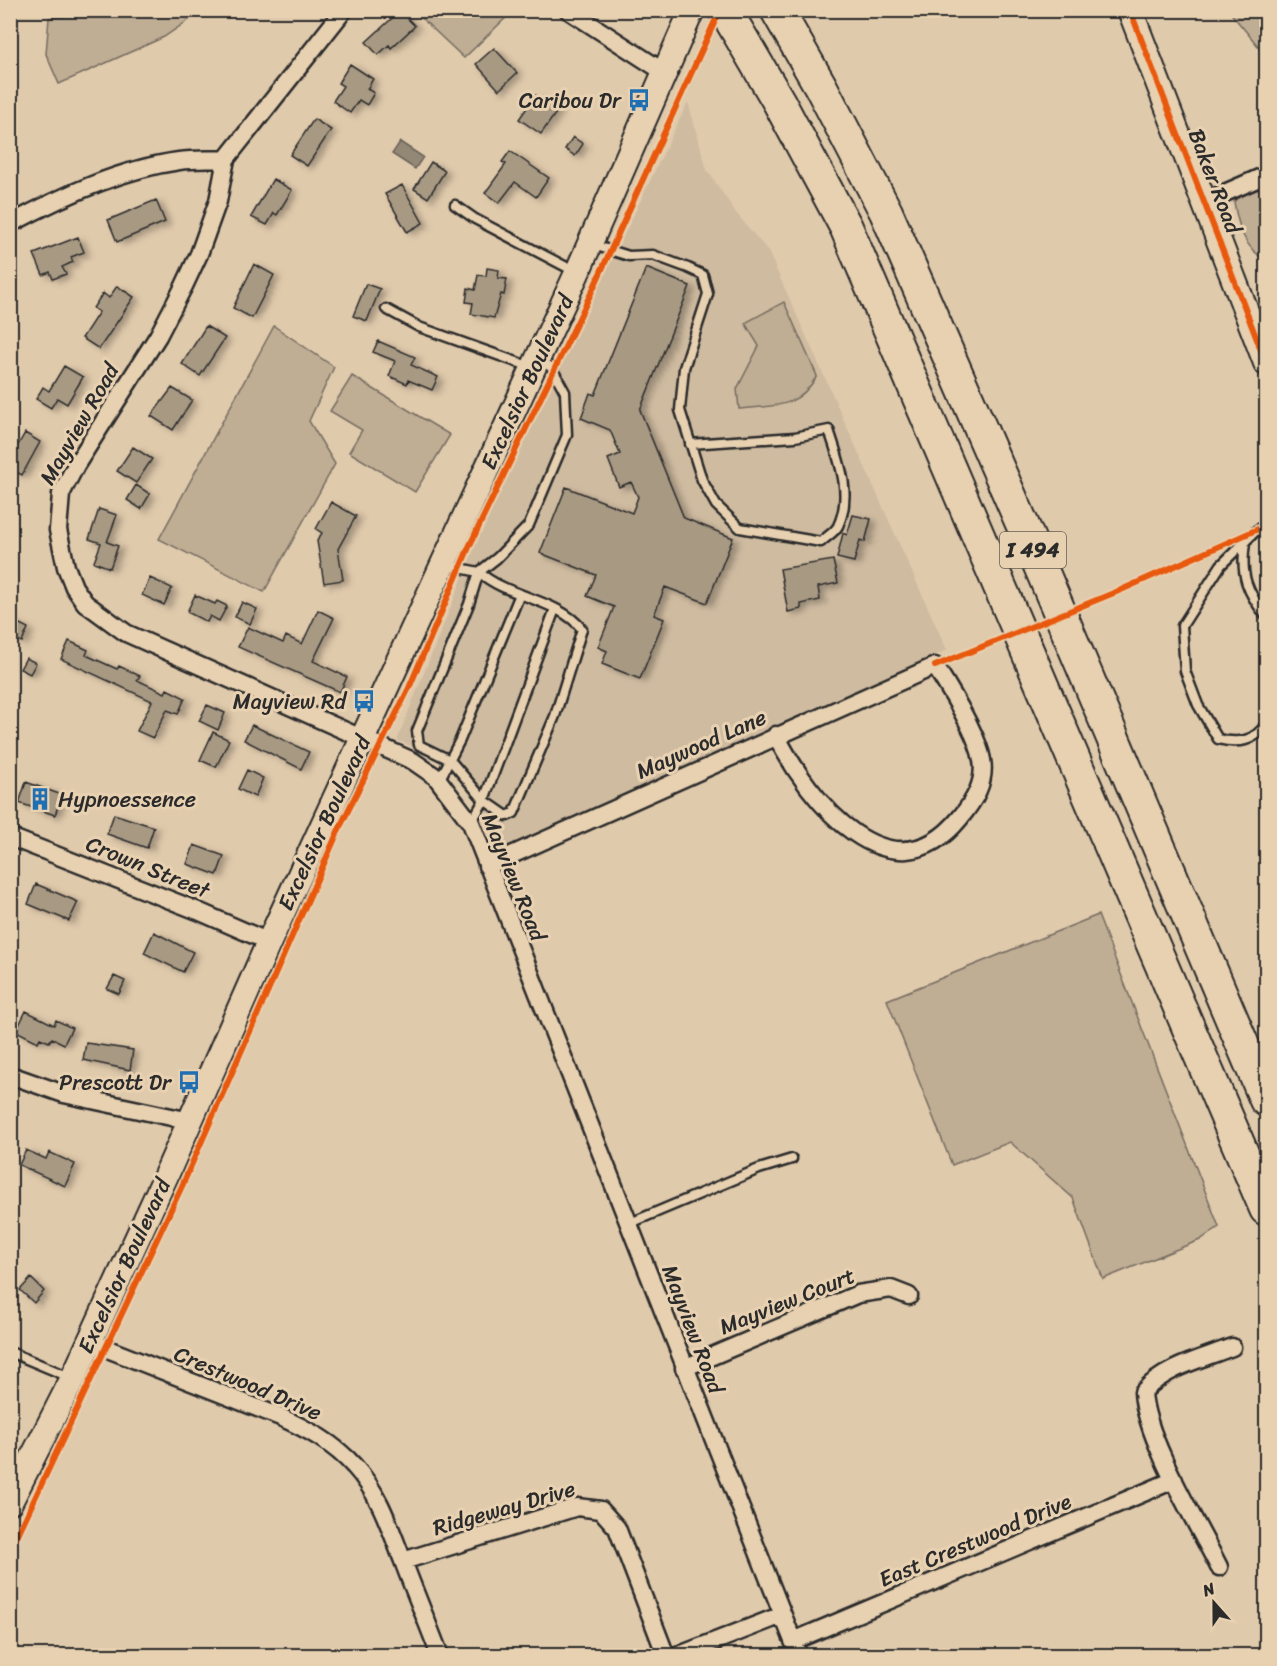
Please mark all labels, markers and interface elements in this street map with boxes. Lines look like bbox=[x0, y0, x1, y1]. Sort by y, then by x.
place label: Caribou Dr bbox=[519, 81, 622, 120]
bus stop icon: Caribou Dr bbox=[626, 87, 652, 113]
street label: Baker Road bbox=[1177, 123, 1253, 240]
street label: Excelsior Boulevard bbox=[469, 287, 585, 476]
street label: Mayview Road bbox=[28, 354, 130, 492]
road number: I 494 bbox=[1000, 532, 1066, 568]
place label: Mayview Rd bbox=[233, 682, 347, 721]
bus stop icon: Mayview Rd bbox=[351, 688, 377, 714]
street label: Maywood Lane bbox=[629, 698, 773, 790]
street label: Excelsior Boulevard bbox=[266, 728, 382, 917]
place label: Hypnoessence bbox=[58, 780, 196, 819]
building icon: Hypnoessence bbox=[27, 786, 53, 812]
street label: Mayview Road bbox=[471, 807, 558, 948]
street label: Crown Street bbox=[80, 824, 217, 910]
place label: Prescott Dr bbox=[59, 1063, 173, 1102]
bus stop icon: Prescott Dr bbox=[176, 1069, 202, 1095]
street label: Excelsior Boulevard bbox=[66, 1171, 182, 1360]
street label: Mayview Court bbox=[713, 1256, 861, 1346]
street label: Mayview Road bbox=[651, 1259, 736, 1401]
street label: Crestwood Drive bbox=[168, 1334, 328, 1432]
street label: Ridgeway Drive bbox=[428, 1469, 580, 1547]
street label: East Crestwood Drive bbox=[872, 1482, 1078, 1598]
north arrow bbox=[1184, 1573, 1244, 1633]
text: N bbox=[1197, 1574, 1220, 1605]

